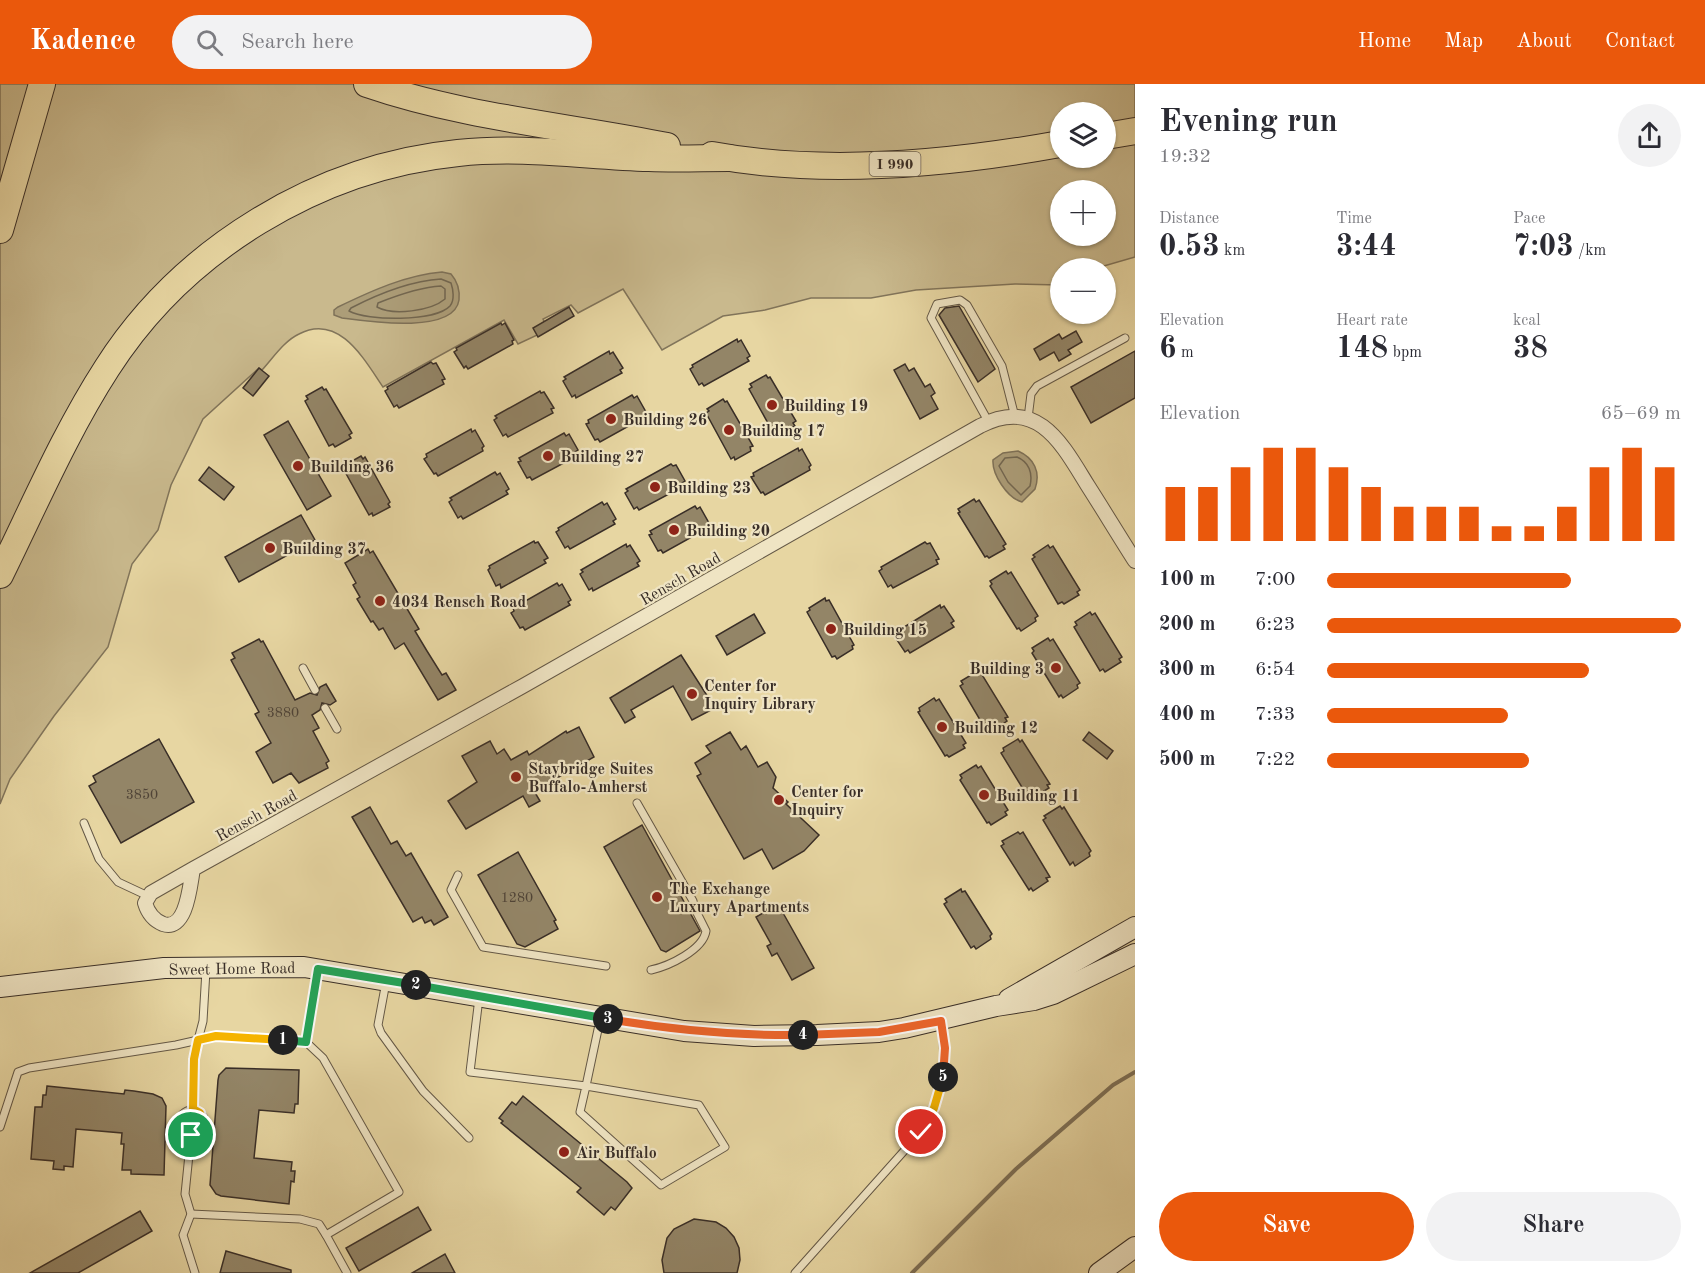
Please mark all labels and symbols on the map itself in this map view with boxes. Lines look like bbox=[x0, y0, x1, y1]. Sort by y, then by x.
road number: I 990 bbox=[870, 152, 920, 176]
marker: Building 19 bbox=[765, 398, 779, 412]
place label: Building 19 bbox=[784, 399, 868, 415]
marker: Building 26 bbox=[604, 412, 618, 426]
place label: Building 26 bbox=[623, 413, 707, 429]
marker: Building 17 bbox=[722, 423, 736, 437]
place label: Building 17 bbox=[741, 424, 825, 440]
marker: Building 27 bbox=[541, 449, 555, 463]
place label: Building 27 bbox=[560, 450, 644, 466]
marker: Building 36 bbox=[291, 459, 305, 473]
place label: Building 36 bbox=[310, 460, 394, 476]
marker: Building 23 bbox=[648, 480, 662, 494]
place label: Building 23 bbox=[667, 481, 751, 497]
marker: Building 20 bbox=[667, 523, 681, 537]
place label: Building 20 bbox=[686, 524, 770, 540]
marker: Building 37 bbox=[263, 541, 277, 555]
place label: Building 37 bbox=[282, 542, 366, 558]
street label: Rensch Road bbox=[638, 550, 724, 609]
marker: 4034 Rensch Road bbox=[373, 594, 387, 608]
place label: 4034 Rensch Road bbox=[392, 595, 526, 611]
marker: Building 15 bbox=[824, 622, 838, 636]
place label: Building 15 bbox=[843, 623, 927, 639]
marker: Building 3 bbox=[1049, 661, 1063, 675]
place label: Building 3 bbox=[969, 662, 1044, 678]
place label: Center for Inquiry Library bbox=[704, 679, 816, 713]
marker: Center for Inquiry Library bbox=[685, 687, 699, 701]
house number: 3880 bbox=[267, 706, 299, 720]
marker: Building 12 bbox=[935, 720, 949, 734]
place label: Building 12 bbox=[954, 721, 1038, 737]
place label: Staybridge Suites Buffalo-Amherst bbox=[528, 762, 653, 796]
marker: Staybridge Suites Buffalo-Amherst bbox=[509, 770, 523, 784]
place label: Center for Inquiry bbox=[791, 785, 863, 819]
house number: 3850 bbox=[126, 788, 158, 802]
street label: Rensch Road bbox=[214, 788, 300, 846]
marker: Building 11 bbox=[977, 788, 991, 802]
place label: Building 11 bbox=[996, 789, 1080, 805]
marker: Center for Inquiry bbox=[772, 793, 786, 807]
place label: The Exchange Luxury Apartments bbox=[669, 882, 809, 916]
marker: The Exchange Luxury Apartments bbox=[650, 890, 664, 904]
house number: 1280 bbox=[501, 891, 533, 905]
street label: Sweet Home Road bbox=[168, 961, 296, 979]
pin: 2 bbox=[401, 970, 431, 1000]
pin: 3 bbox=[593, 1004, 623, 1034]
pin: 4 bbox=[788, 1020, 818, 1050]
pin: 1 bbox=[268, 1025, 298, 1055]
pin: 5 bbox=[928, 1062, 958, 1092]
pin bbox=[895, 1106, 946, 1157]
pin bbox=[165, 1109, 216, 1160]
marker: Air Buffalo bbox=[557, 1145, 571, 1159]
place label: Air Buffalo bbox=[576, 1146, 657, 1162]

